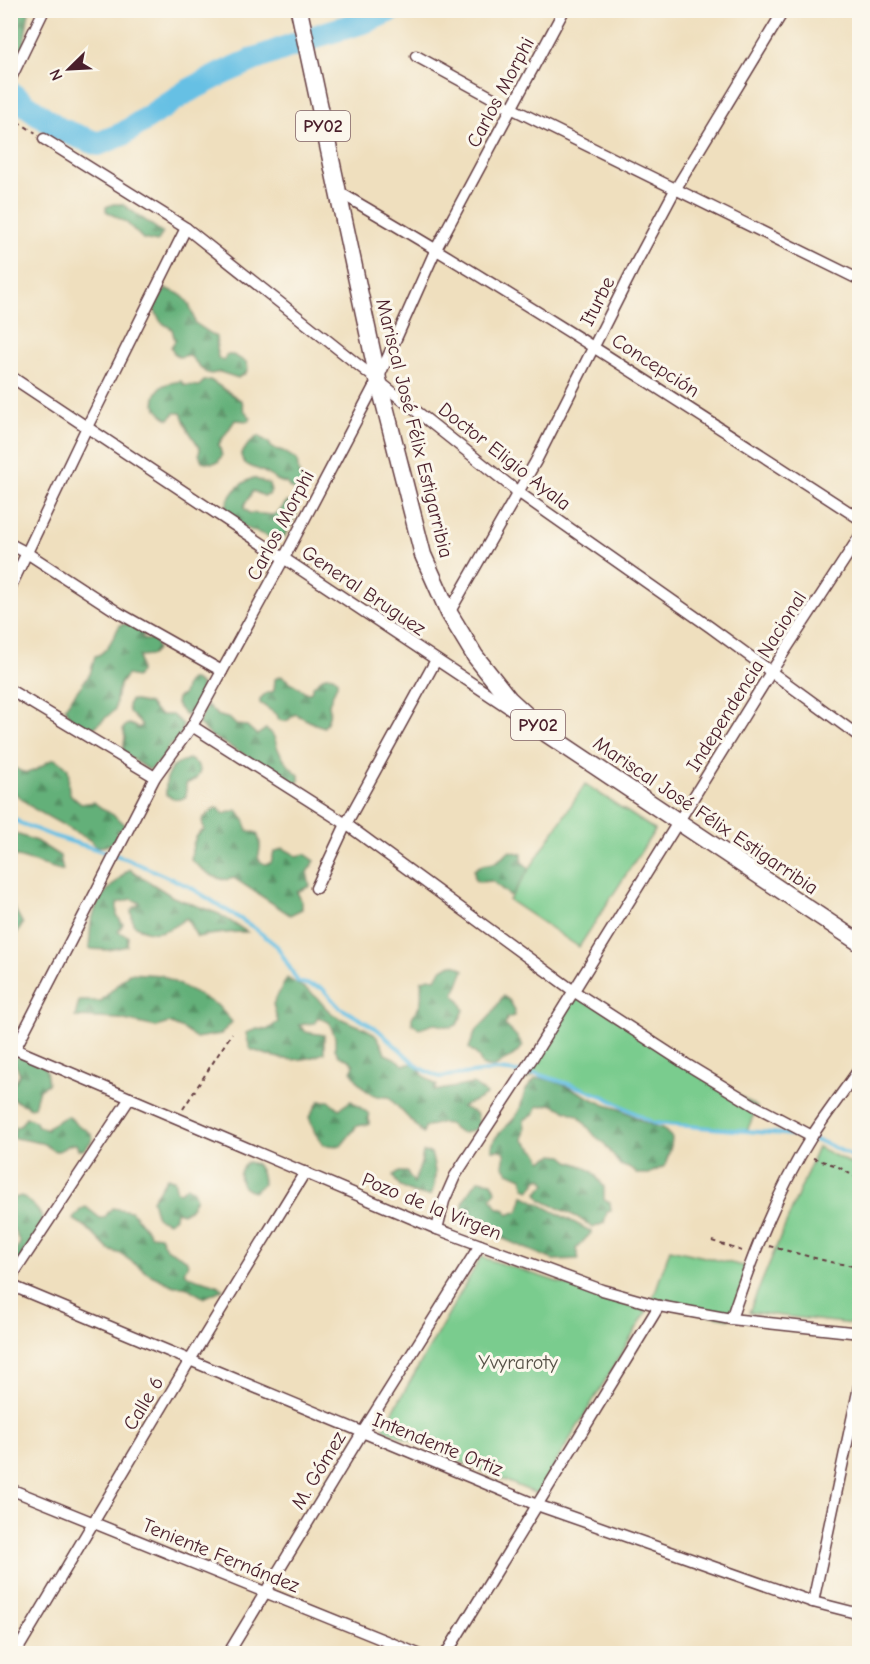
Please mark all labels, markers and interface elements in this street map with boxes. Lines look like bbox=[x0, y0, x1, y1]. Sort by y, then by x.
street label: Carlos Morphi bbox=[462, 33, 539, 151]
north arrow bbox=[39, 39, 99, 99]
text: N bbox=[46, 66, 67, 83]
road number: PY02 bbox=[296, 111, 350, 141]
street label: Iturbe bbox=[575, 273, 620, 330]
street label: Mariscal José Félix Estigarribia bbox=[371, 296, 458, 560]
street label: Concepción bbox=[608, 329, 704, 402]
street label: Doctor Eligio Ayala bbox=[434, 398, 576, 515]
street label: Carlos Morphi bbox=[242, 466, 319, 584]
street label: General Bruguez bbox=[297, 540, 430, 641]
street label: Independencia Nacional bbox=[682, 587, 811, 776]
road number: PY02 bbox=[511, 710, 565, 740]
street label: Mariscal José Félix Estigarribia bbox=[589, 731, 823, 899]
street label: Pozo de la Virgen bbox=[359, 1168, 505, 1245]
park label: Yvyraroty bbox=[478, 1351, 558, 1374]
street label: Calle 6 bbox=[118, 1372, 168, 1434]
street label: Intendente Ortiz bbox=[369, 1408, 507, 1481]
street label: M. Gómez bbox=[286, 1427, 351, 1513]
street label: Teniente Fernández bbox=[139, 1513, 303, 1598]

